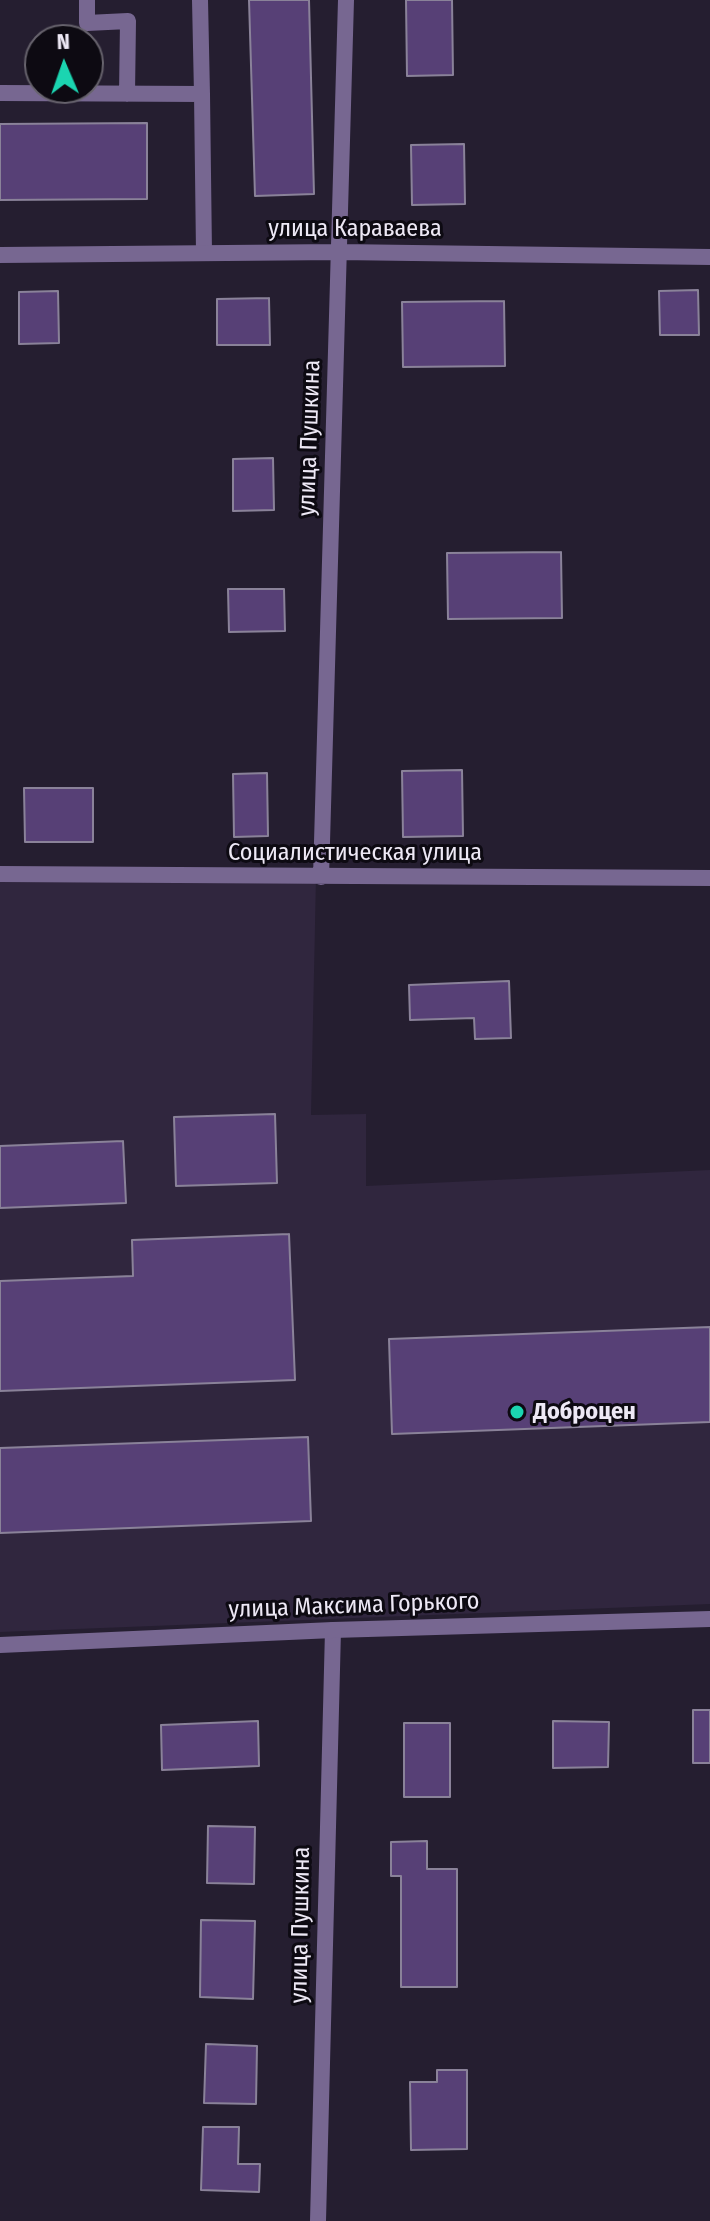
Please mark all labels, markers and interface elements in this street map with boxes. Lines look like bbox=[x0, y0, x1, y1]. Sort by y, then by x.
north arrow bbox=[24, 24, 104, 104]
text: N bbox=[56, 28, 70, 55]
street label: улица Караваева bbox=[268, 215, 442, 243]
street label: улица Пушкина bbox=[293, 359, 327, 517]
street label: Социалистическая улица bbox=[228, 839, 482, 867]
place label: Доброцен bbox=[533, 1398, 636, 1426]
marker: Доброцен bbox=[508, 1403, 526, 1421]
street label: улица Максима Горького bbox=[228, 1587, 480, 1625]
street label: улица Пушкина bbox=[285, 1846, 317, 2004]

